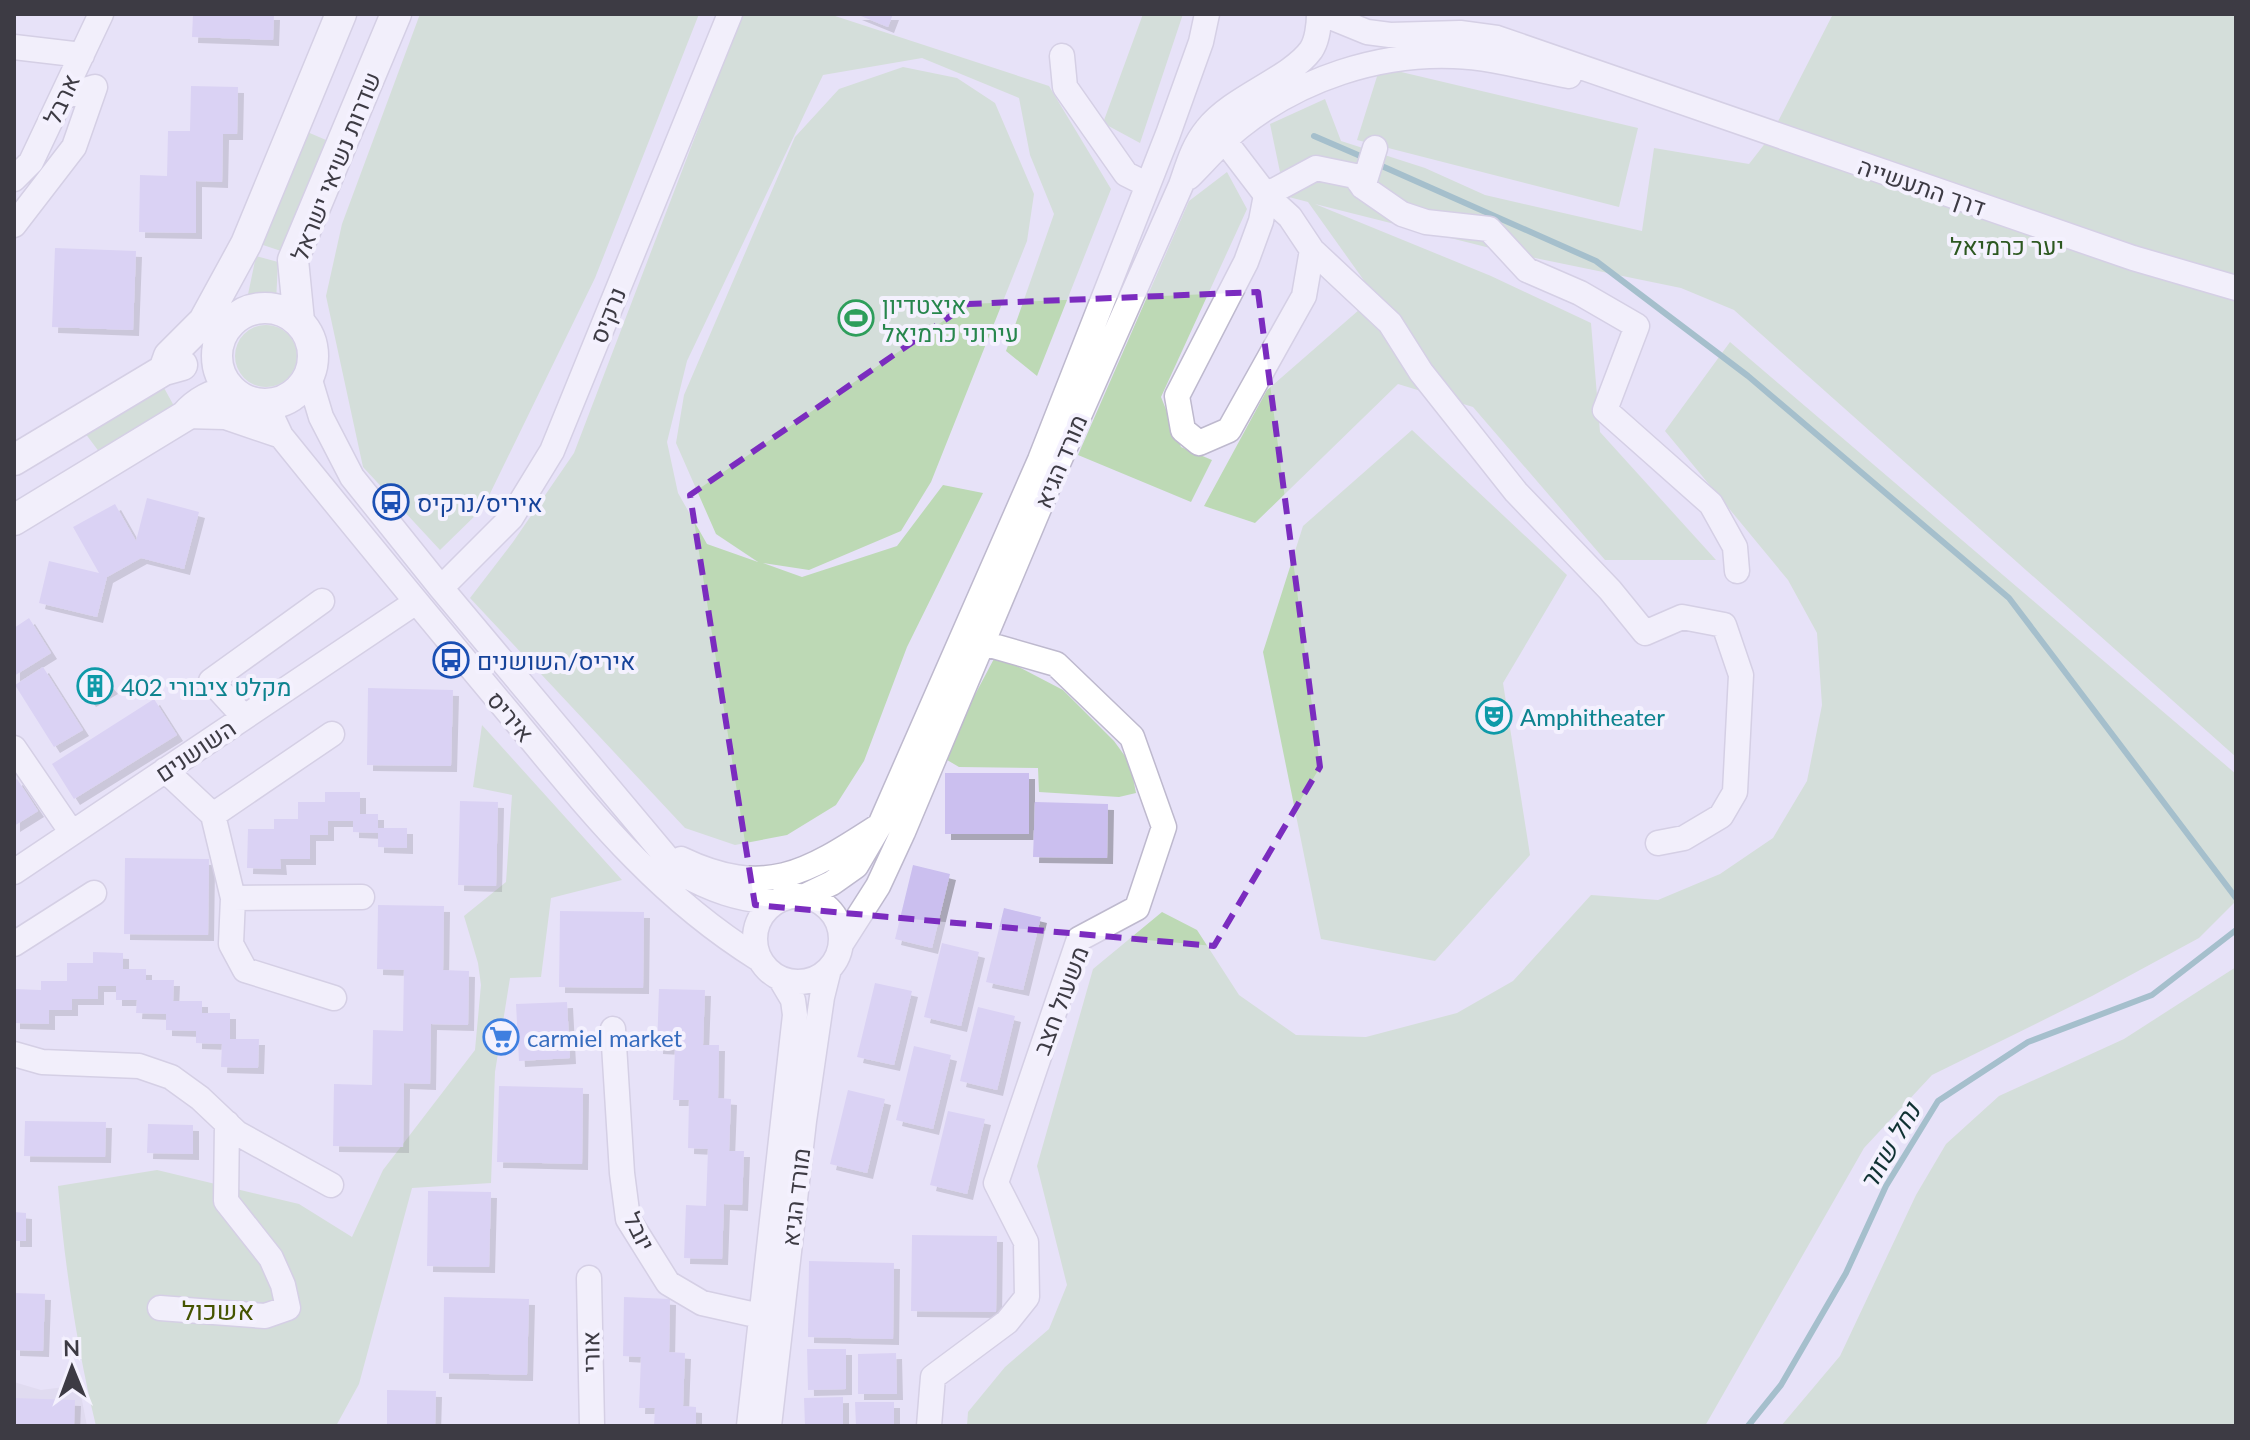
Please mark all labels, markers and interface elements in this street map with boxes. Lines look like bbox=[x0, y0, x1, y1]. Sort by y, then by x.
street label: שדרות נשיאי ישראל bbox=[284, 67, 386, 265]
street label: ארבל bbox=[37, 69, 85, 129]
street label: דרך התעשייה bbox=[1854, 151, 1990, 221]
park label: יער כרמיאל bbox=[1950, 231, 2064, 260]
street label: נרקיס bbox=[583, 283, 631, 347]
place label: איצטדיון עירוני כרמיאל bbox=[882, 290, 1019, 347]
sports icon: איצטדיון עירוני כרמיאל bbox=[837, 299, 875, 337]
street label: מורד הגיא bbox=[1027, 410, 1093, 512]
bus stop icon: איריס/נרקיס bbox=[372, 483, 410, 521]
place label: איריס/נרקיס bbox=[417, 488, 543, 517]
bus stop icon: איריס/השושנים bbox=[432, 641, 470, 679]
place label: איריס/השושנים bbox=[477, 646, 635, 675]
building icon: מקלט ציבורי 402 bbox=[76, 667, 114, 705]
place label: מקלט ציבורי 402 bbox=[121, 672, 291, 701]
street label: איריס bbox=[482, 685, 540, 747]
theatre icon: Amphitheater bbox=[1475, 697, 1513, 735]
place label: Amphitheater bbox=[1520, 702, 1665, 731]
street label: השושנים bbox=[149, 713, 241, 787]
street label: משעול חצב bbox=[1026, 942, 1094, 1058]
supermarket icon: carmiel market bbox=[482, 1018, 520, 1056]
place label: carmiel market bbox=[527, 1023, 683, 1052]
water label: נחל שזור bbox=[1851, 1096, 1927, 1195]
street label: מורד הגיא bbox=[775, 1146, 815, 1248]
street label: יובל bbox=[618, 1207, 662, 1255]
district label: אשכול bbox=[182, 1294, 254, 1326]
north arrow bbox=[32, 1328, 112, 1408]
street label: אורי bbox=[575, 1331, 605, 1373]
text: N bbox=[63, 1334, 80, 1361]

